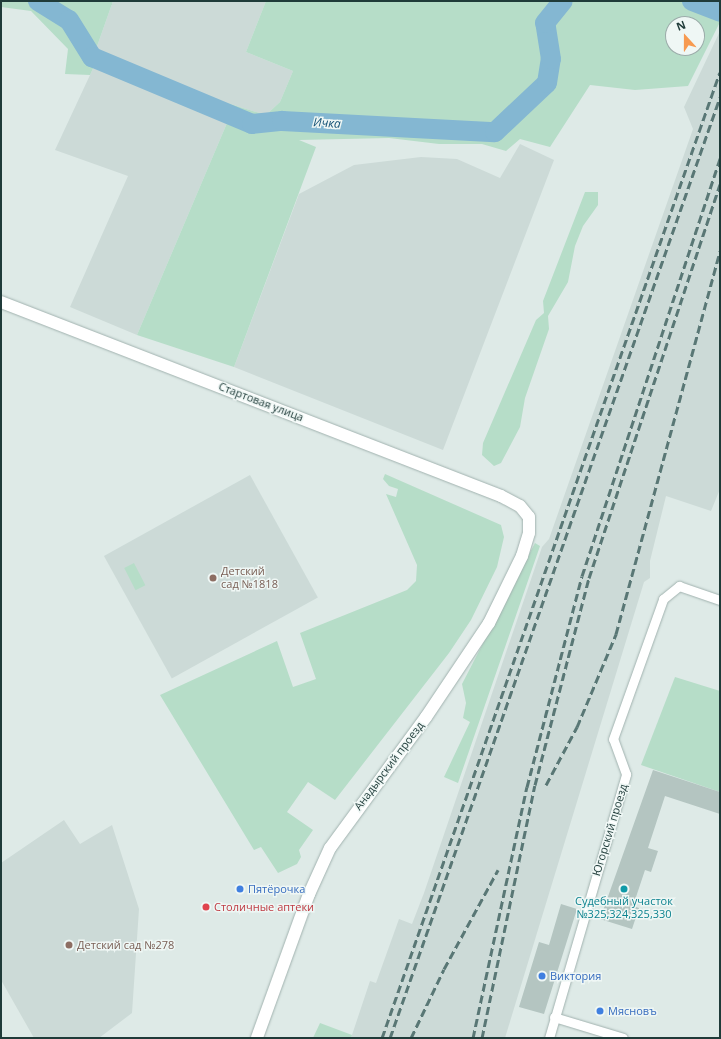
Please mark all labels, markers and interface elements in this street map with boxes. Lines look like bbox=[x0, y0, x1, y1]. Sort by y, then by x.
north arrow bbox=[665, 16, 705, 56]
text: N bbox=[674, 17, 688, 34]
water label: Ичка bbox=[313, 115, 341, 131]
street label: Стартовая улица bbox=[217, 380, 305, 424]
place label: Детский сад №1818 bbox=[221, 565, 278, 591]
marker: Детский сад №1818 bbox=[208, 573, 218, 583]
street label: Анадырский проезд bbox=[351, 719, 427, 813]
street label: Югорский проезд bbox=[590, 782, 630, 878]
place label: Пятёрочка bbox=[248, 882, 305, 896]
marker: Пятёрочка bbox=[235, 884, 245, 894]
marker: Судебный участок №325,324,325,330 bbox=[619, 884, 629, 894]
place label: Судебный участок №325,324,325,330 bbox=[575, 895, 673, 921]
place label: Столичные аптеки bbox=[214, 900, 314, 914]
marker: Столичные аптеки bbox=[201, 902, 211, 912]
place label: Детский сад №278 bbox=[77, 938, 174, 952]
marker: Детский сад №278 bbox=[64, 940, 74, 950]
place label: Виктория bbox=[550, 969, 601, 983]
marker: Виктория bbox=[537, 971, 547, 981]
place label: Мясновъ bbox=[608, 1004, 657, 1018]
marker: Мясновъ bbox=[595, 1006, 605, 1016]

